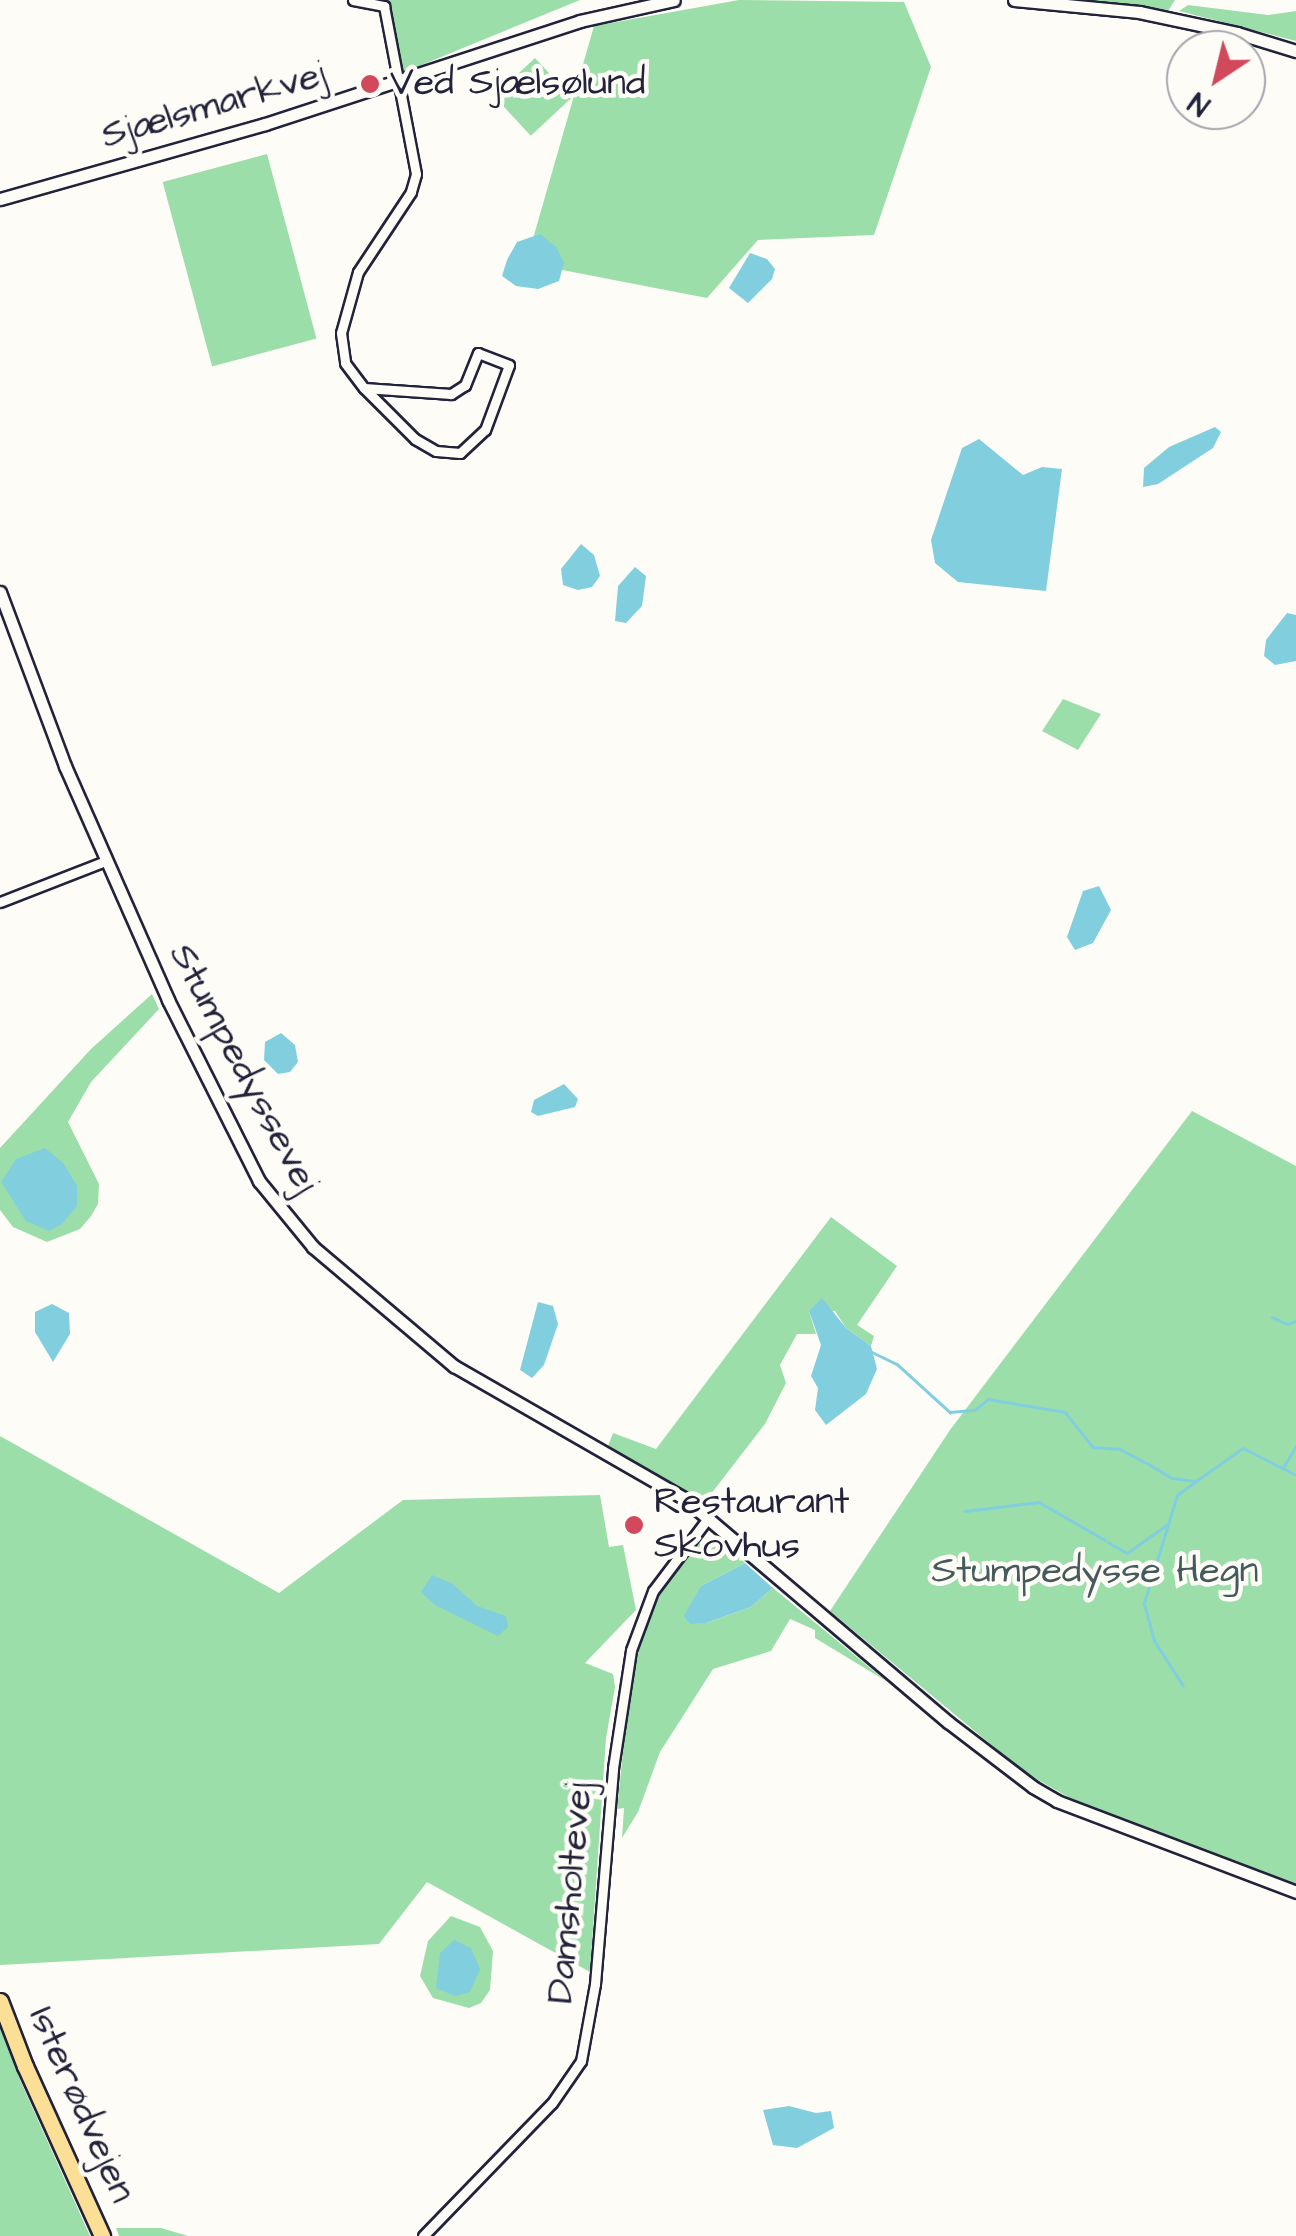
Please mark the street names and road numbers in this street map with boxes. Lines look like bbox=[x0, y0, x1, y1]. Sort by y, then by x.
street label: Sjælsmarkvej bbox=[96, 52, 332, 160]
street label: Stumpedyssevej bbox=[158, 936, 328, 1202]
street label: Damsholtevej bbox=[539, 1781, 603, 2005]
street label: Isterødvejen bbox=[18, 2000, 144, 2210]

